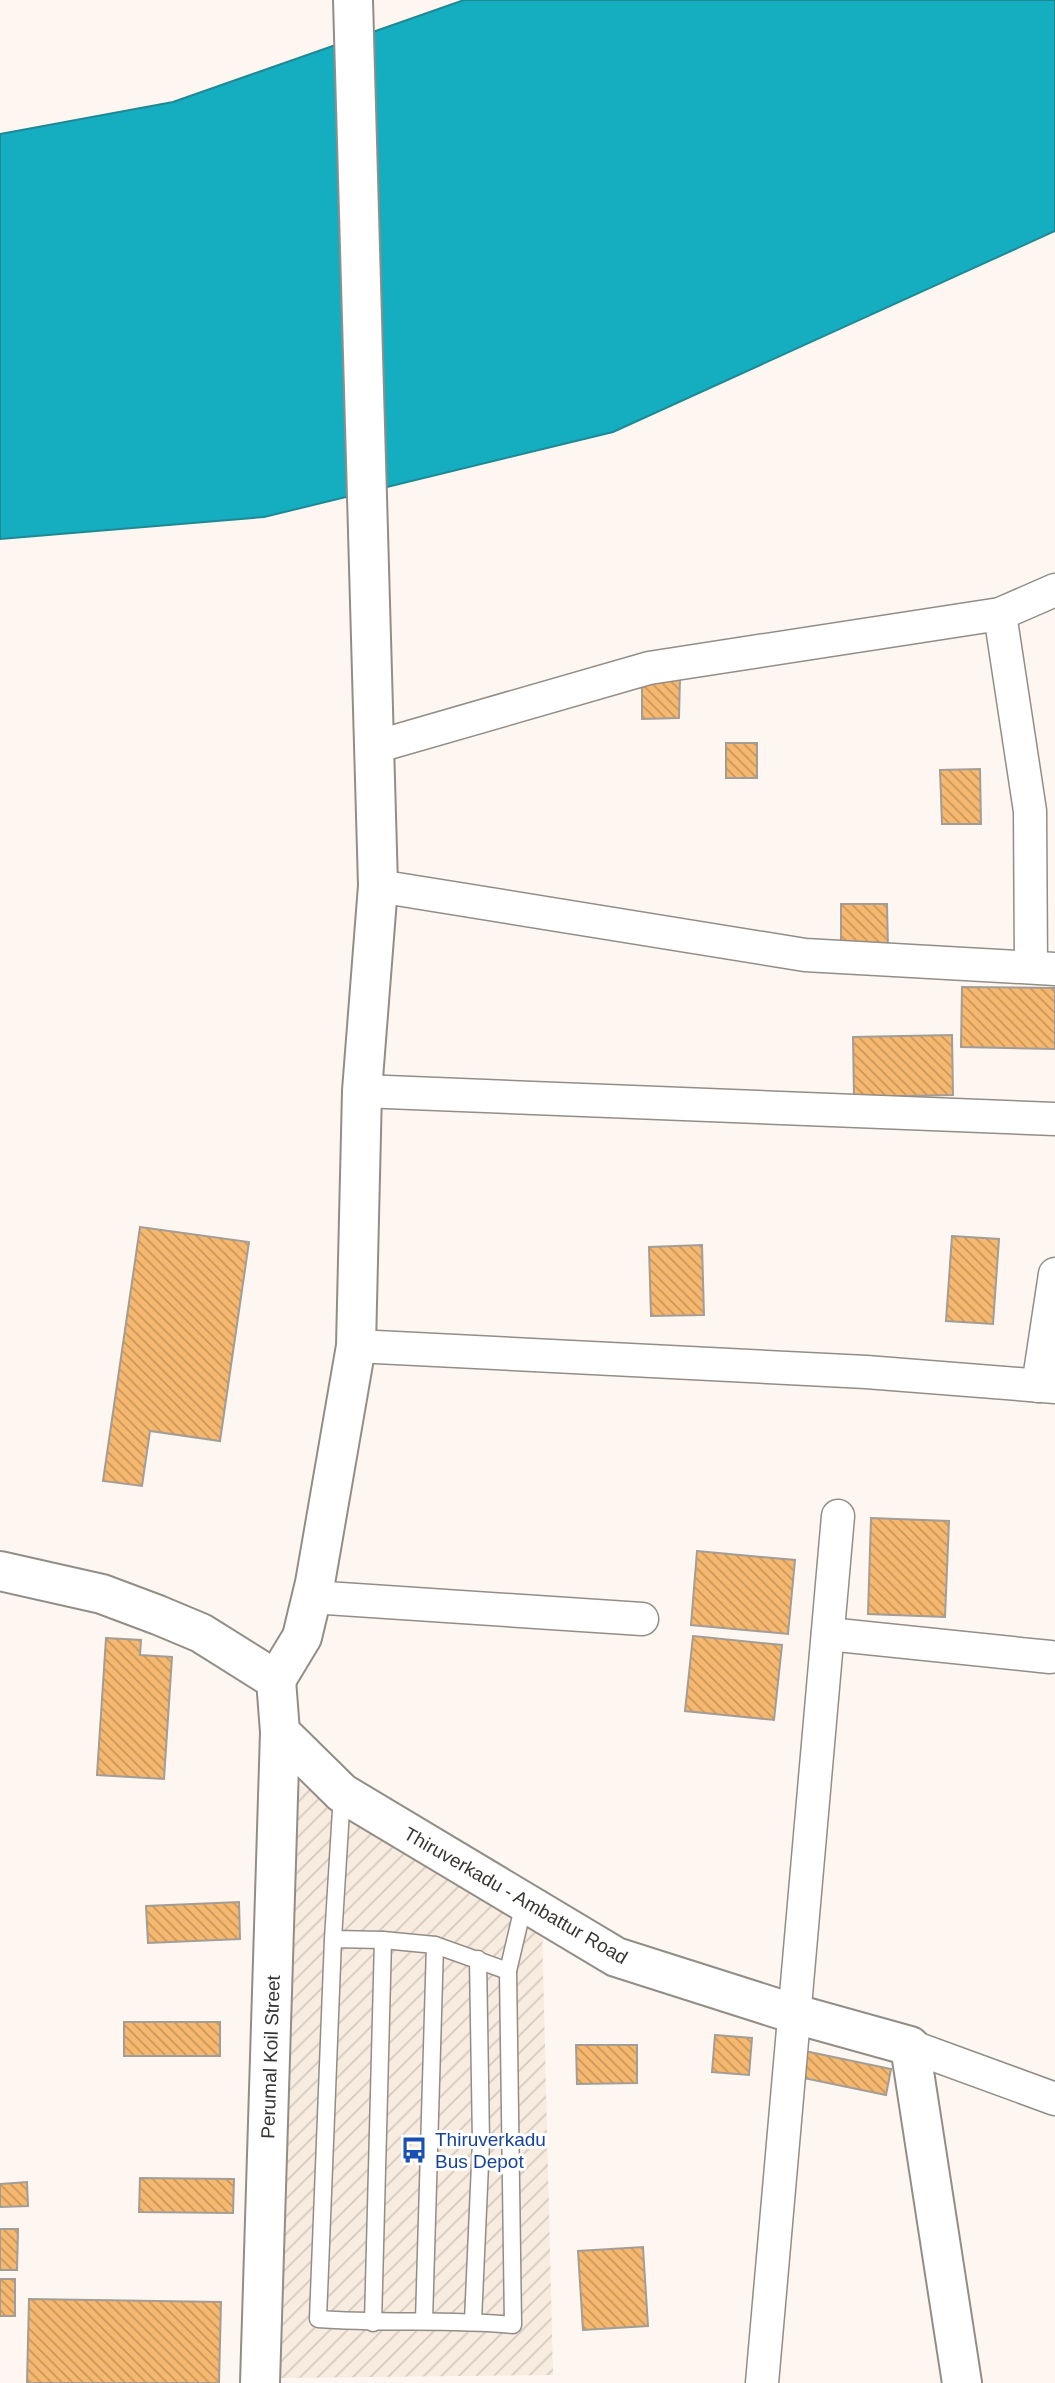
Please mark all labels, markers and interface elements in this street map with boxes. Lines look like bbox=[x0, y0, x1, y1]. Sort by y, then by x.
street label: Thiruverkadu - Ambattur Road bbox=[400, 1823, 631, 1968]
street label: Perumal Koil Street bbox=[257, 1974, 284, 2139]
place label: Thiruverkadu Bus Depot bbox=[435, 2129, 546, 2172]
bus stop icon: Thiruverkadu Bus Depot bbox=[399, 2135, 429, 2165]

